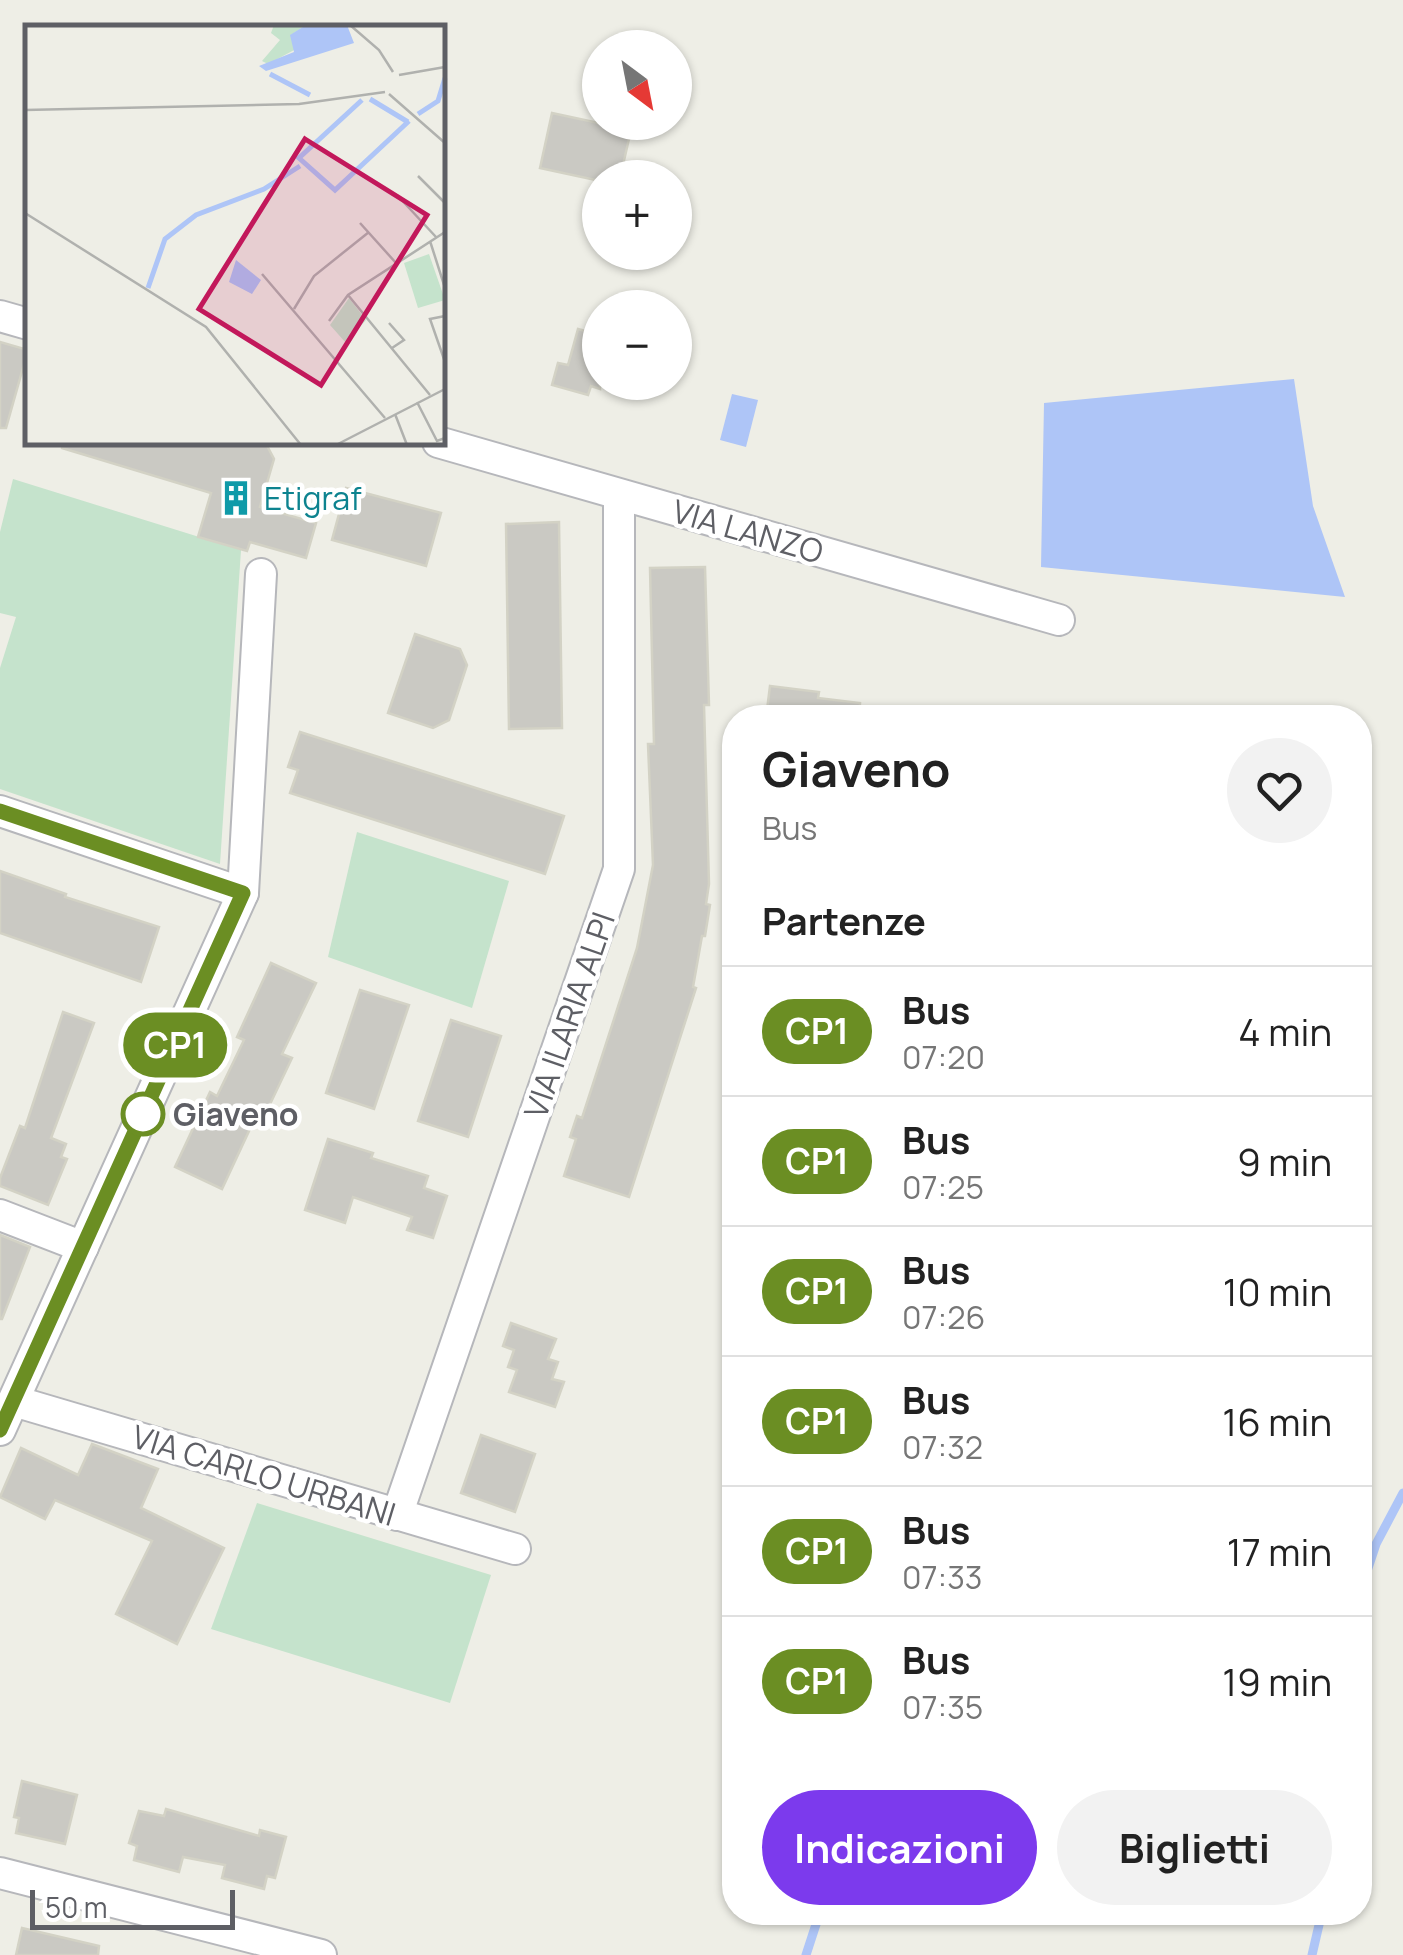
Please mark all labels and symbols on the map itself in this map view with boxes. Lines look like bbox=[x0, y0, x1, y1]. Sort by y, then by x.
inset map bbox=[25, 25, 445, 445]
north arrow bbox=[582, 30, 692, 140]
place label: Etigraf bbox=[264, 476, 362, 520]
building icon: Etigraf bbox=[217, 479, 255, 517]
street label: VIA LANZO bbox=[668, 489, 828, 573]
street label: VIA ILARIA ALPI bbox=[513, 906, 625, 1124]
line badge: CP1 bbox=[118, 1012, 232, 1078]
place label: Giaveno bbox=[173, 1092, 299, 1136]
marker: Giaveno bbox=[122, 1093, 164, 1135]
street label: VIA CARLO URBANI bbox=[127, 1414, 401, 1536]
scale bar bbox=[30, 1885, 235, 1930]

